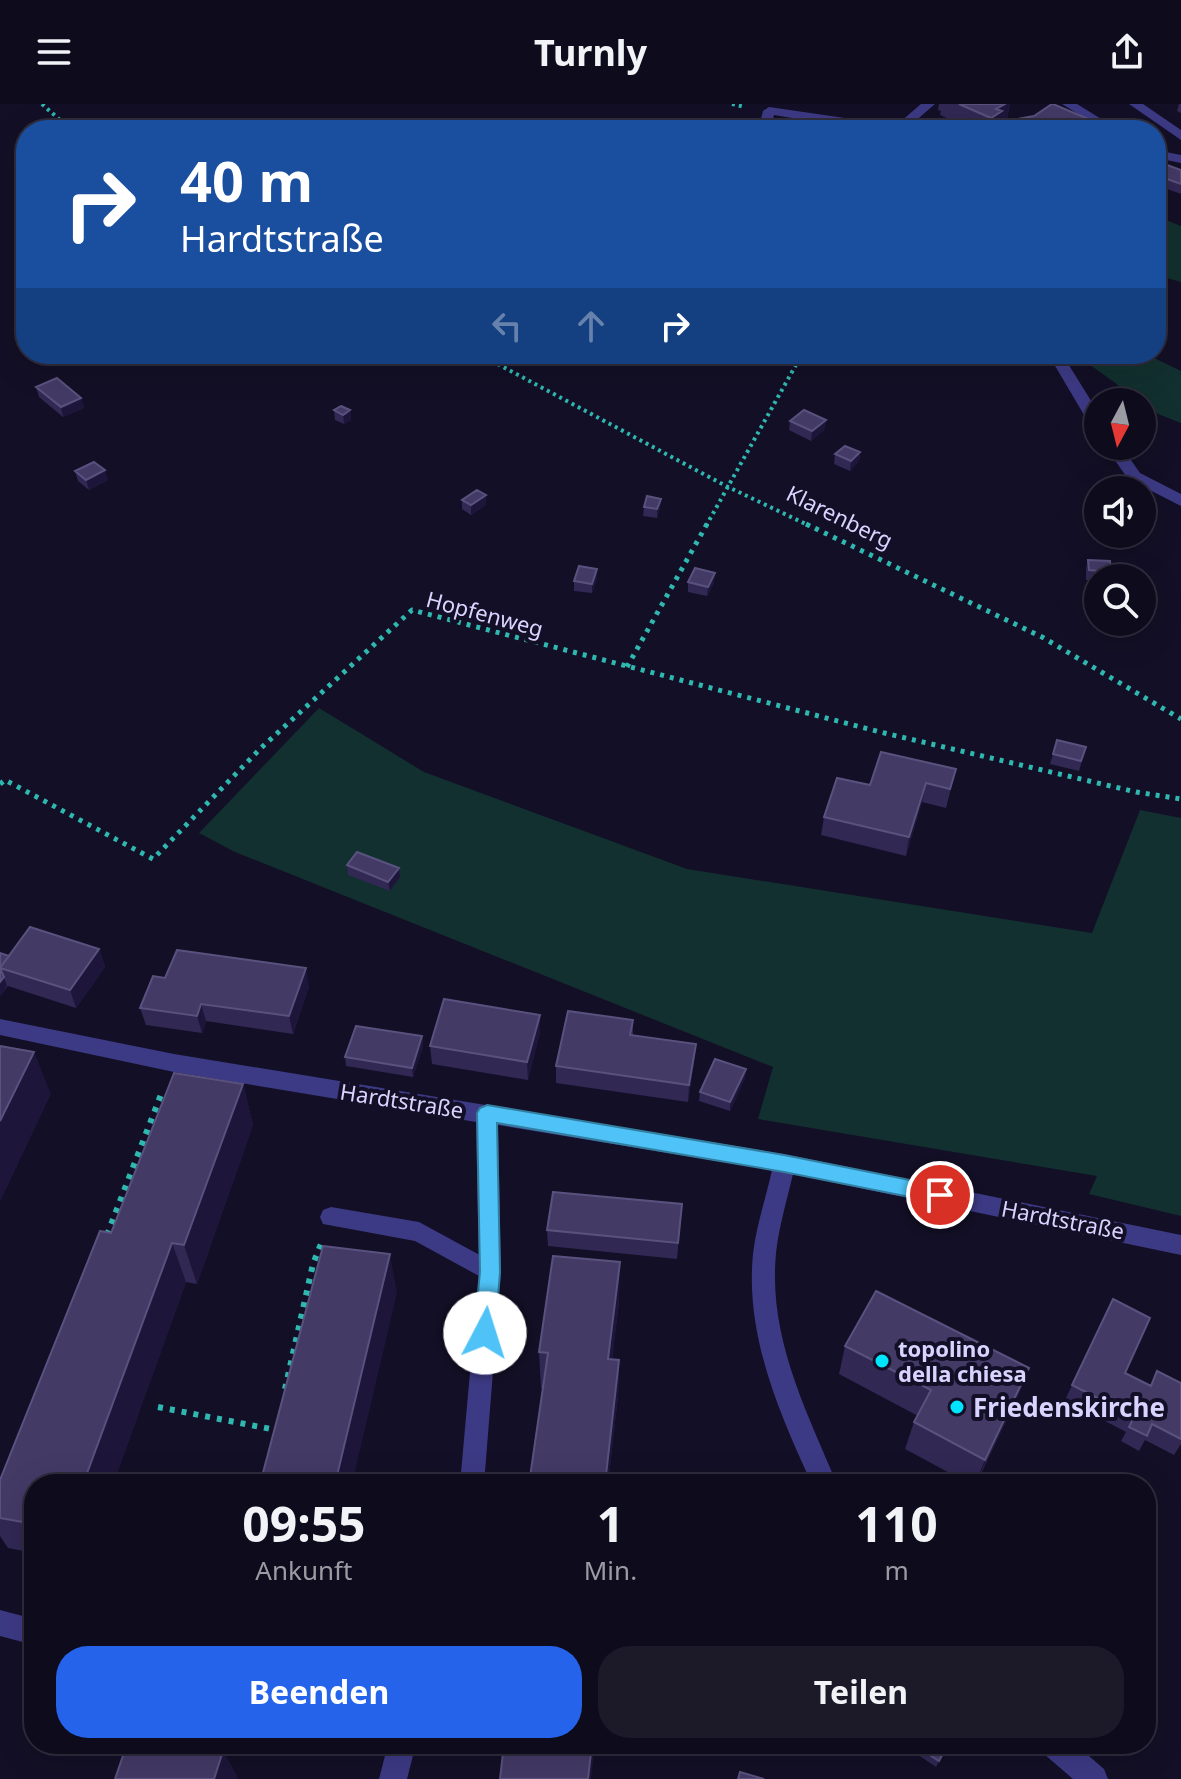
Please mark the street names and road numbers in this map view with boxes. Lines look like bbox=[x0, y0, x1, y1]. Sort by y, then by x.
street label: Klarenberg bbox=[782, 477, 898, 555]
street label: Hopfenweg bbox=[423, 583, 547, 643]
street label: Hardtstraße bbox=[338, 1075, 466, 1125]
street label: Hardtstraße bbox=[999, 1192, 1127, 1246]

